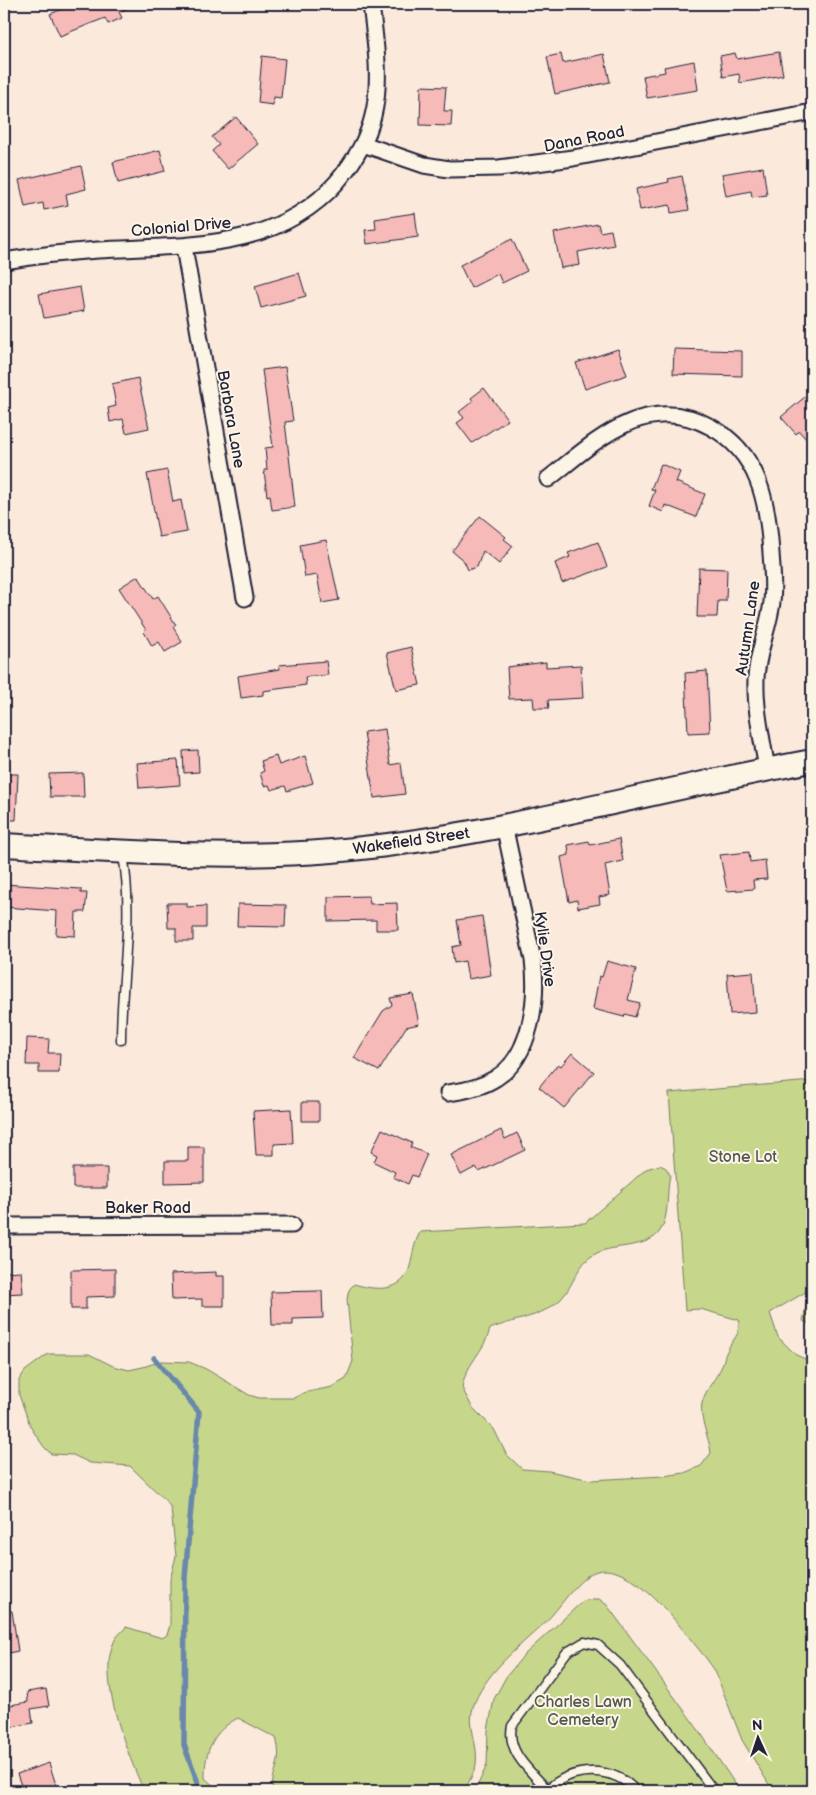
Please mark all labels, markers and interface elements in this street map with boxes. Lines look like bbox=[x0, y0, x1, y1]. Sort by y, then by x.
street label: Dana Road bbox=[542, 122, 626, 157]
street label: Colonial Drive bbox=[130, 214, 232, 241]
street label: Barbara Lane bbox=[213, 369, 249, 470]
street label: Autumn Lane bbox=[732, 579, 765, 677]
street label: Wakefield Street bbox=[352, 824, 471, 859]
street label: Kylie Drive bbox=[530, 910, 559, 989]
park label: Stone Lot bbox=[709, 1148, 777, 1167]
street label: Baker Road bbox=[105, 1199, 191, 1218]
park label: Charles Lawn Cemetery bbox=[534, 1693, 632, 1730]
north arrow bbox=[734, 1712, 784, 1762]
text: N bbox=[752, 1717, 763, 1734]

